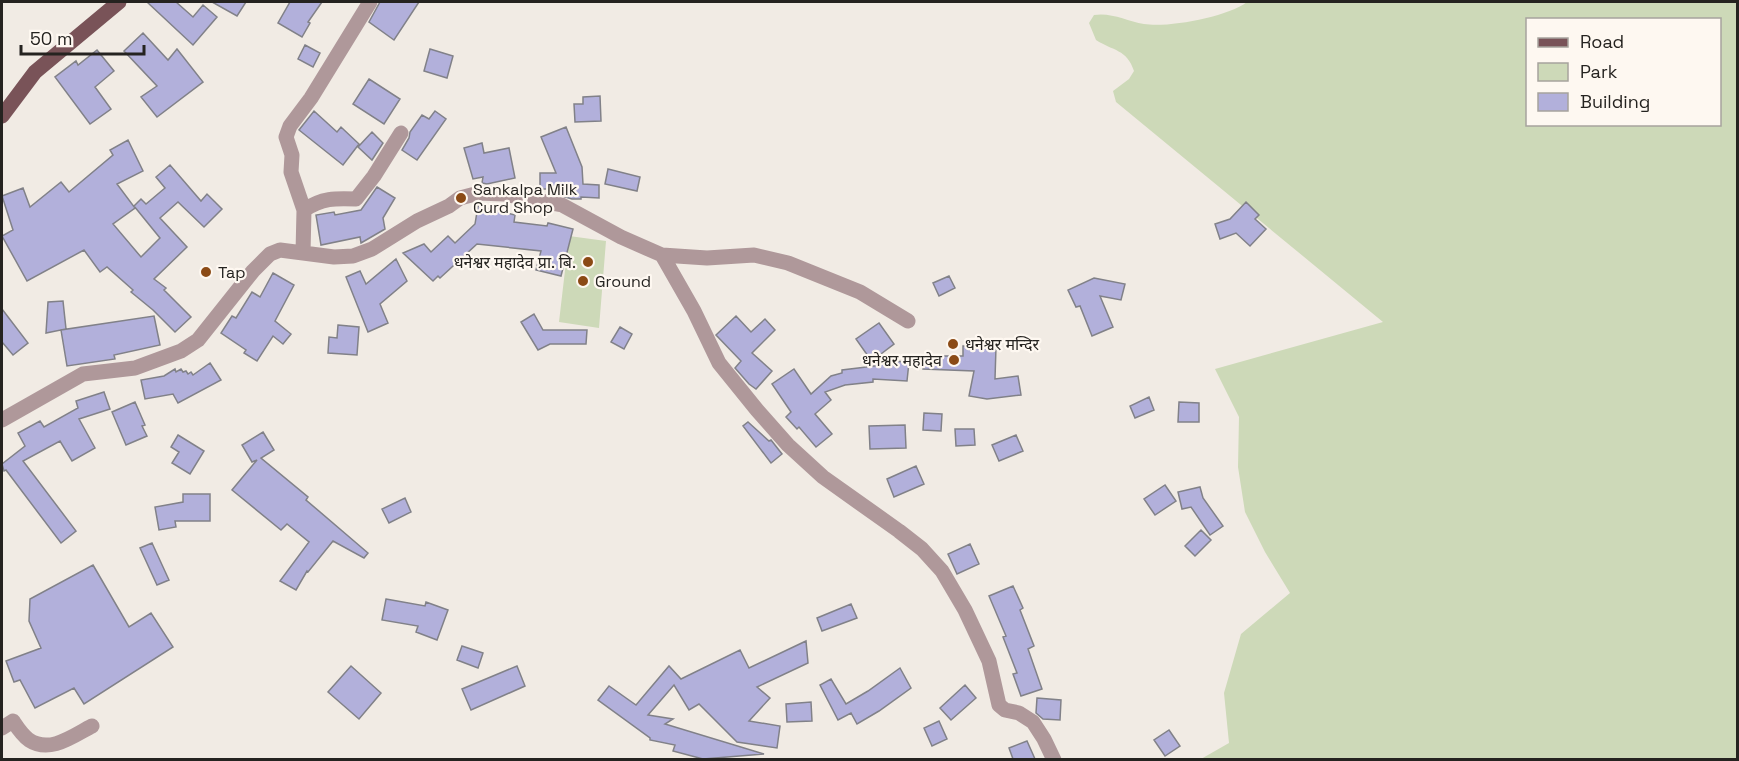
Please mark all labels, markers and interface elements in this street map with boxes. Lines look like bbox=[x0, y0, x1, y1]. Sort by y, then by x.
scale bar bbox=[21, 18, 144, 56]
legend bbox=[1526, 18, 1721, 126]
text: 50 m bbox=[30, 27, 72, 50]
text: Road bbox=[1580, 30, 1624, 53]
text: Park bbox=[1580, 60, 1618, 83]
text: Building bbox=[1580, 90, 1650, 113]
place label: Sankalpa Milk Curd Shop bbox=[473, 179, 578, 218]
marker: Sankalpa Milk Curd Shop bbox=[454, 191, 468, 205]
place label: धनेश्वर महादेव प्रा. बि. bbox=[454, 252, 576, 273]
marker: धनेश्वर महादेव प्रा. बि. bbox=[581, 255, 595, 269]
place label: Tap bbox=[218, 262, 246, 283]
marker: Tap bbox=[199, 265, 213, 279]
place label: Ground bbox=[595, 271, 651, 292]
marker: Ground bbox=[576, 274, 590, 288]
place label: धनेश्वर मन्दिर bbox=[965, 334, 1040, 355]
marker: धनेश्वर मन्दिर bbox=[946, 337, 960, 351]
place label: धनेश्वर महादेव bbox=[862, 350, 943, 371]
marker: धनेश्वर महादेव bbox=[947, 353, 961, 367]

